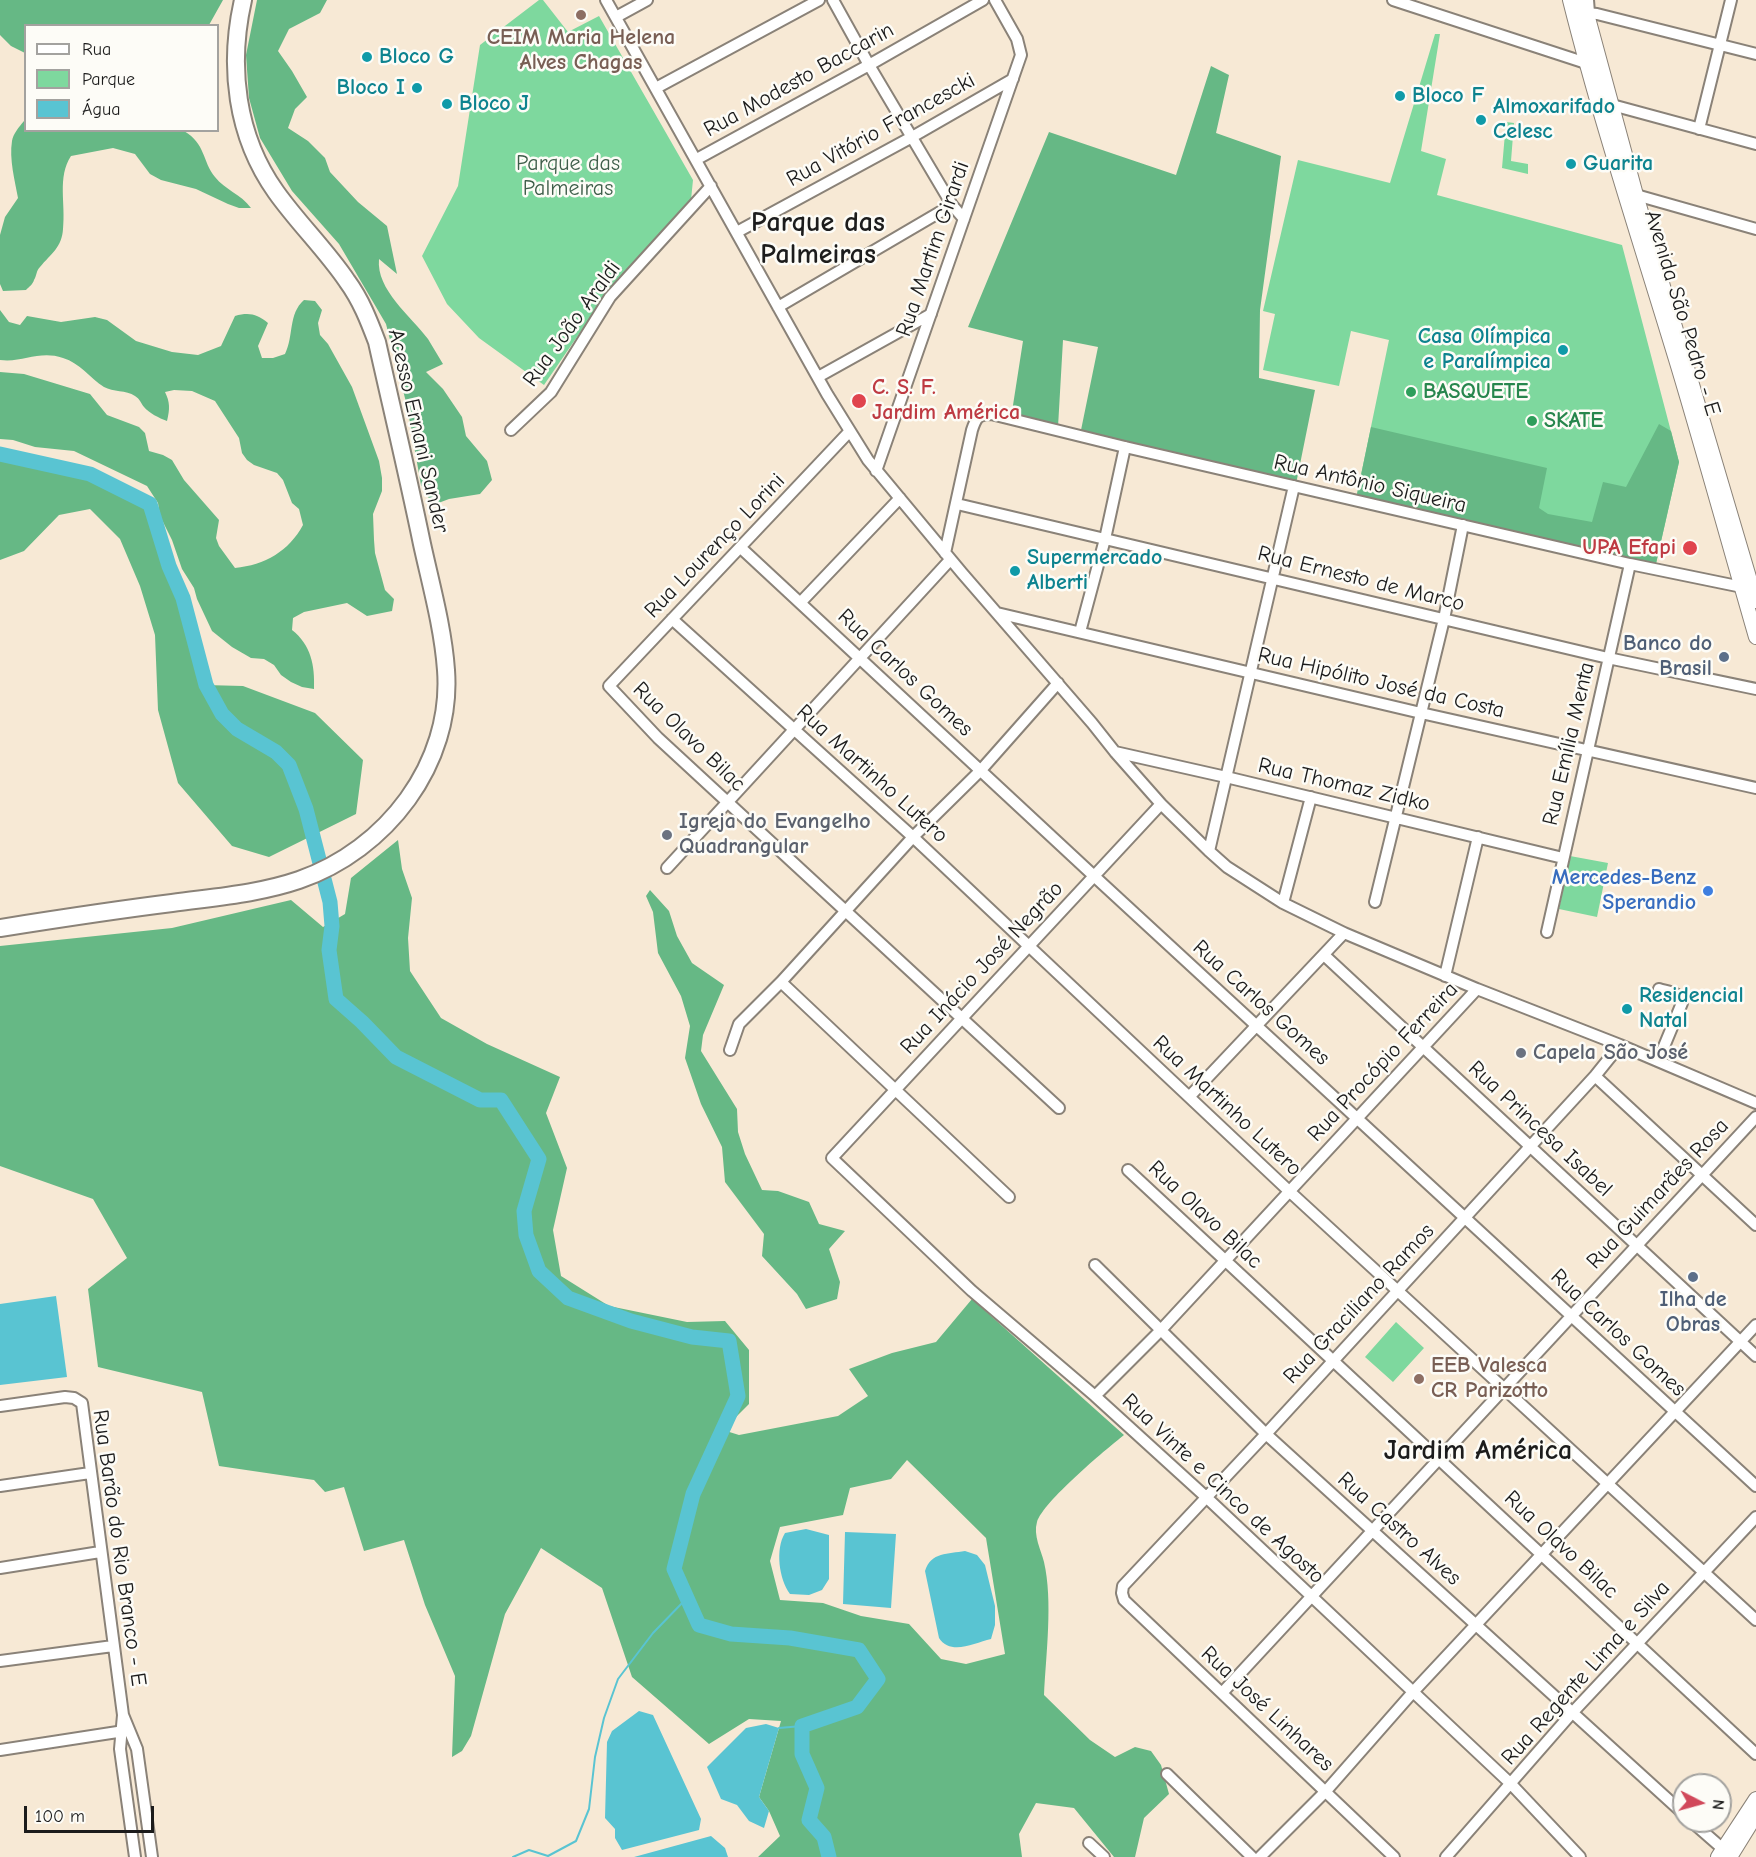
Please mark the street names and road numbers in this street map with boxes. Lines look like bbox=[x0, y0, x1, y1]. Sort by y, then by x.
street label: Rua Modesto Baccarin bbox=[699, 17, 899, 143]
street label: Rua Vitório Francescki bbox=[782, 67, 980, 193]
street label: Rua Martim Girardi bbox=[891, 158, 975, 340]
street label: Avenida São Pedro - E bbox=[1638, 207, 1726, 419]
street label: Rua João Araldi bbox=[518, 256, 626, 392]
street label: Acesso Ernani Sander bbox=[382, 326, 454, 536]
street label: Rua Antônio Siqueira bbox=[1271, 449, 1469, 519]
street label: Rua Lourenço Lorini bbox=[639, 468, 791, 624]
street label: Rua Ernesto de Marco bbox=[1255, 541, 1467, 617]
street label: Rua Carlos Gomes bbox=[832, 604, 978, 742]
street label: Rua Hipólito José da Costa bbox=[1255, 642, 1507, 724]
street label: Rua Emília Menta bbox=[1537, 660, 1601, 828]
street label: Rua Olavo Bilac bbox=[627, 677, 751, 797]
street label: Rua Martinho Lutero bbox=[791, 699, 953, 849]
street label: Rua Thomaz Zidko bbox=[1255, 752, 1433, 818]
street label: Rua Inácio José Negrão bbox=[895, 876, 1069, 1060]
street label: Rua Carlos Gomes bbox=[1187, 935, 1335, 1071]
street label: Rua Procópio Ferreira bbox=[1302, 977, 1464, 1147]
street label: Rua Martinho Lutero bbox=[1147, 1030, 1307, 1182]
street label: Rua Princesa Isabel bbox=[1462, 1055, 1618, 1203]
street label: Rua Guimarães Rosa bbox=[1581, 1113, 1735, 1275]
street label: Rua Olavo Bilac bbox=[1142, 1155, 1268, 1275]
street label: Rua Graciliano Ramos bbox=[1278, 1218, 1440, 1390]
street label: Rua Carlos Gomes bbox=[1545, 1264, 1691, 1402]
street label: Rua Vinte e Cinco de Agosto bbox=[1116, 1388, 1330, 1590]
street label: Rua Barão do Rio Branco - E bbox=[87, 1408, 151, 1688]
street label: Rua Castro Alves bbox=[1332, 1467, 1466, 1591]
street label: Rua Olavo Bilac bbox=[1498, 1485, 1624, 1605]
street label: Rua Regente Lima e Silva bbox=[1496, 1575, 1676, 1771]
street label: Rua José Linhares bbox=[1195, 1641, 1339, 1777]

